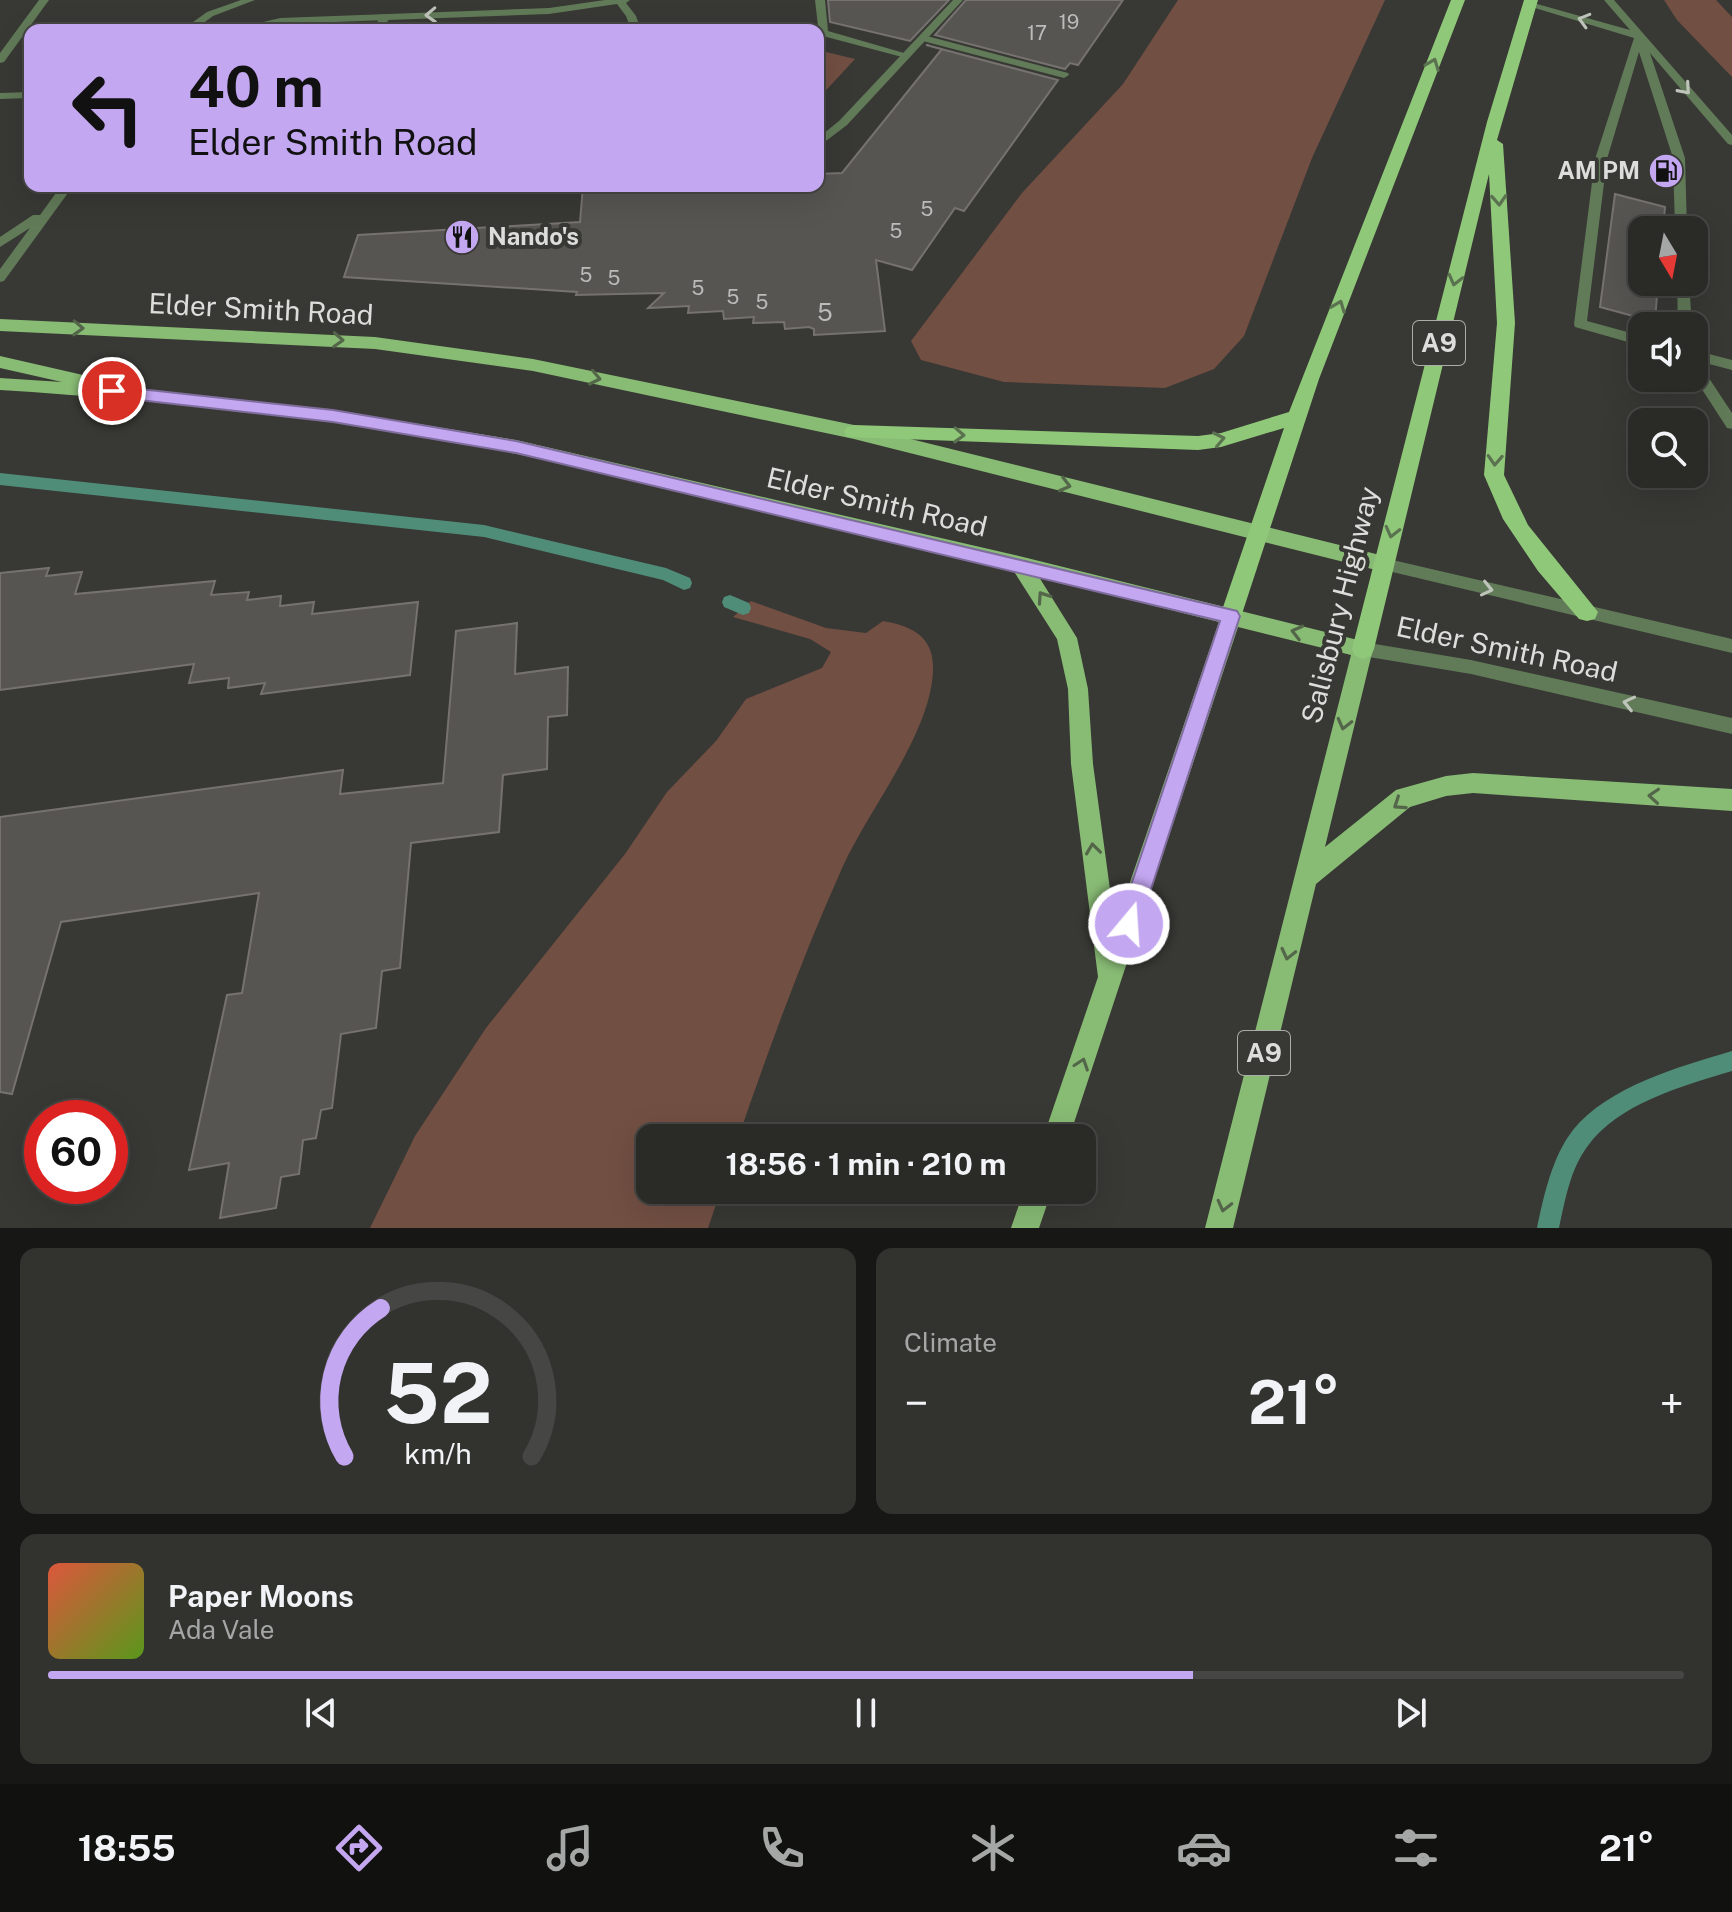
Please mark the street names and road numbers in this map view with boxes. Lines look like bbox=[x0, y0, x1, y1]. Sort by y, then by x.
street label: Elder Smith Road bbox=[148, 286, 374, 331]
road number: A9 bbox=[1413, 321, 1465, 365]
street label: Elder Smith Road bbox=[764, 460, 991, 543]
street label: Salisbury Highway bbox=[1294, 483, 1385, 727]
street label: Elder Smith Road bbox=[1394, 609, 1621, 688]
road number: A9 bbox=[1238, 1031, 1290, 1075]

